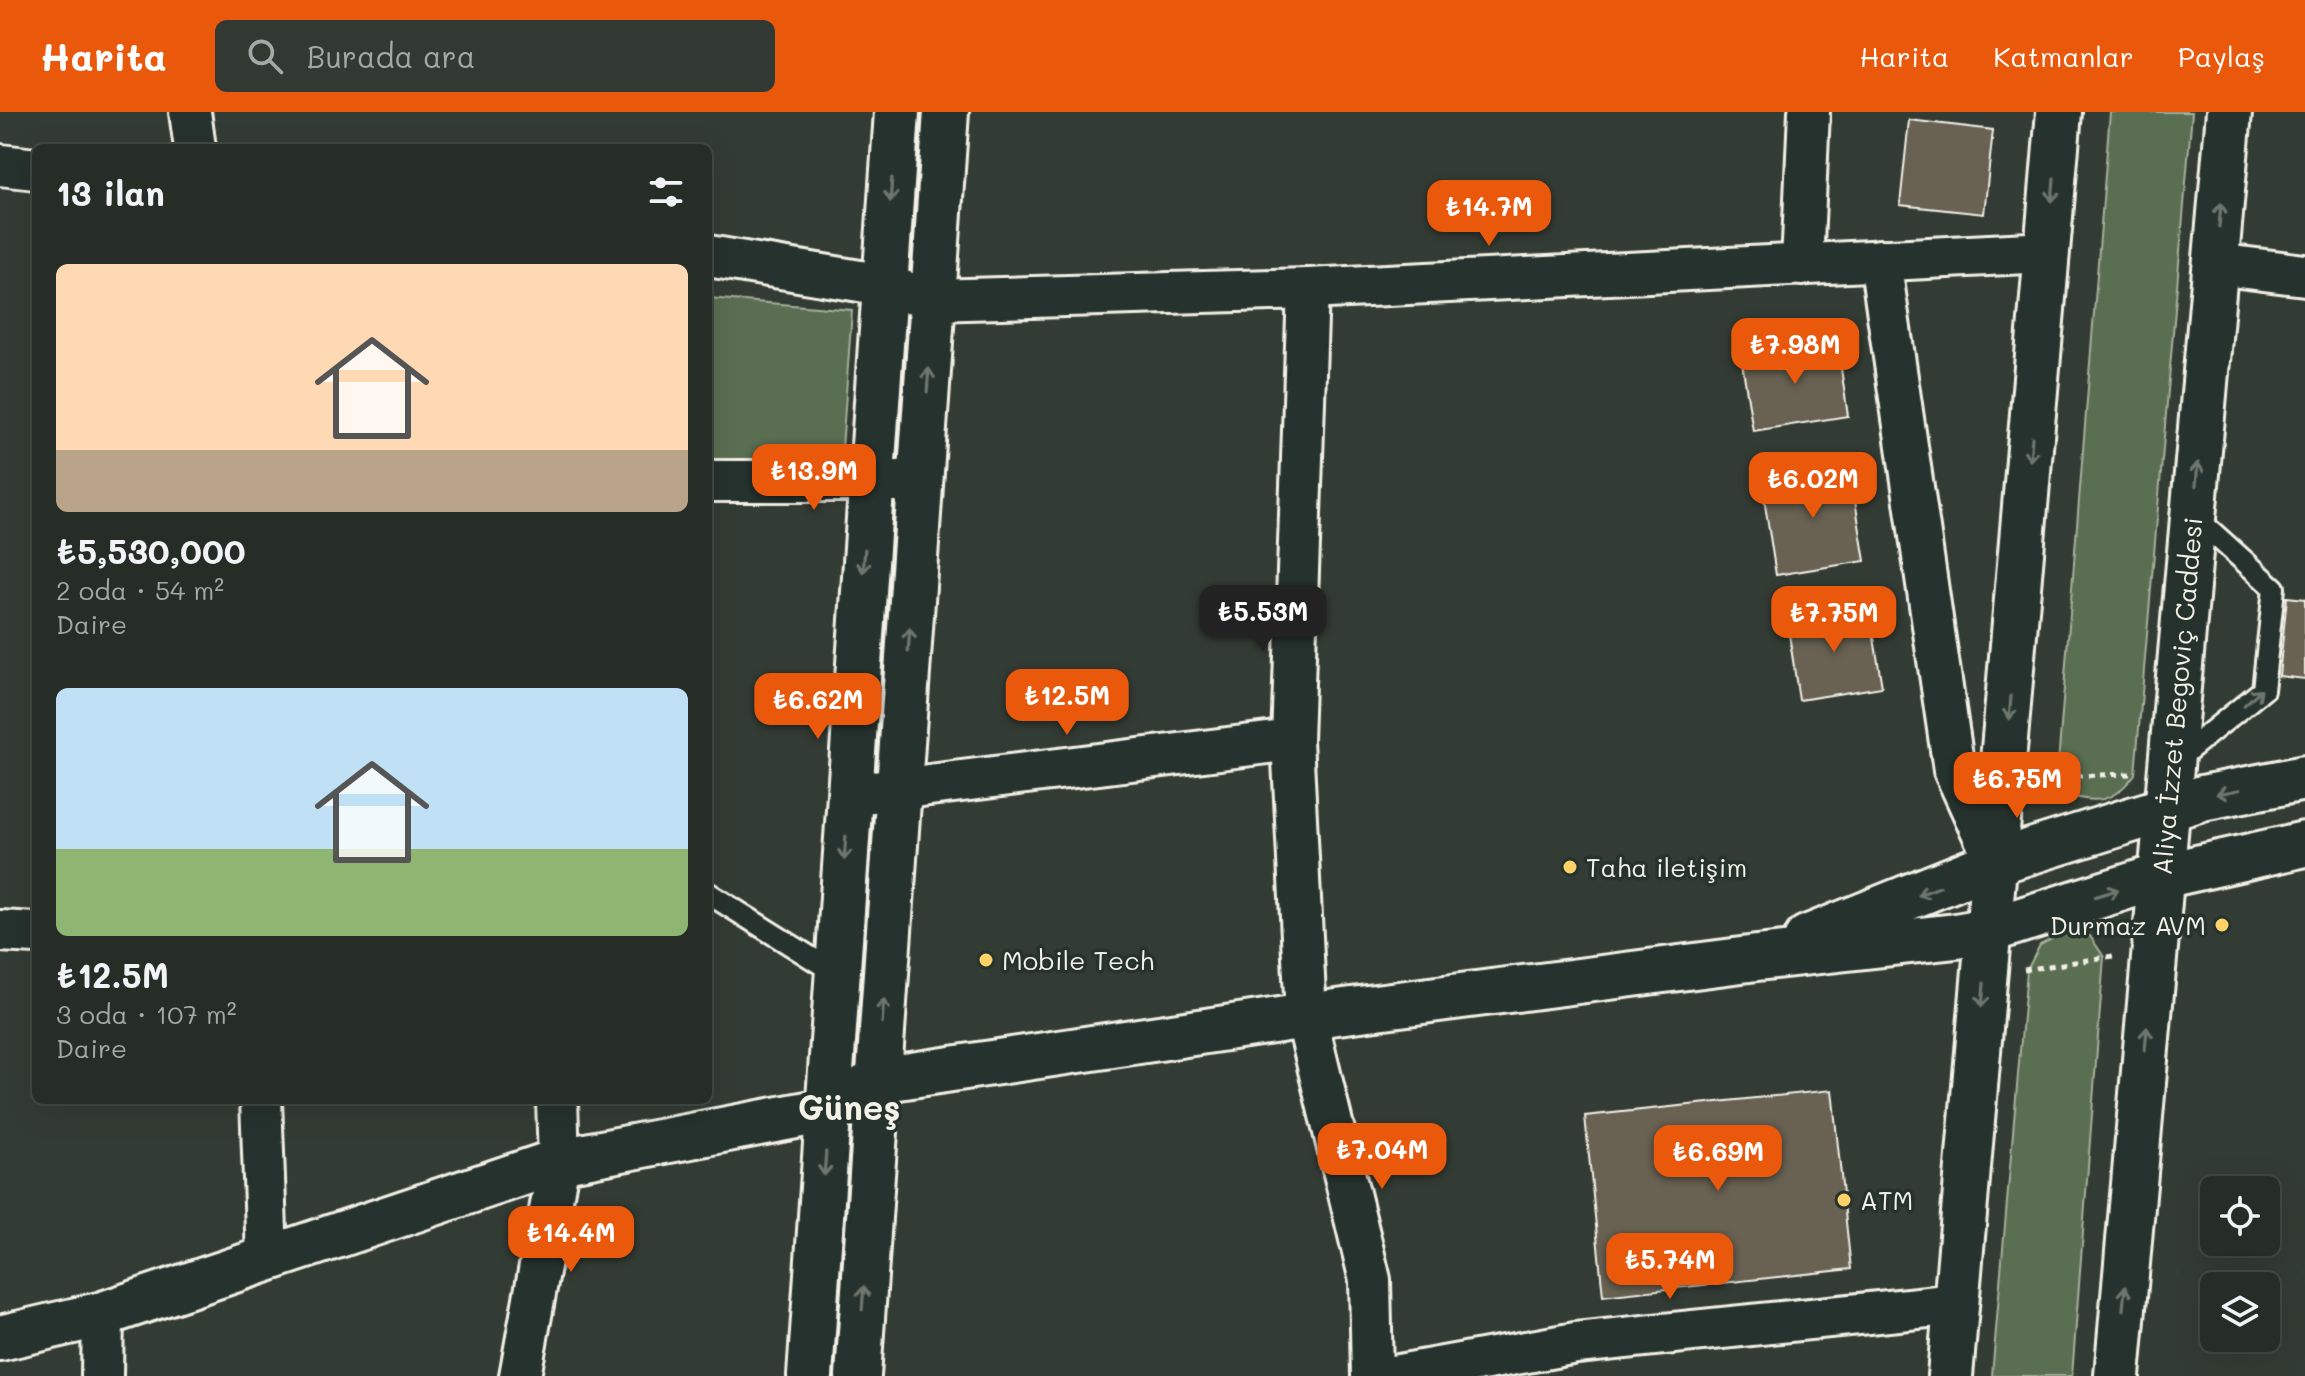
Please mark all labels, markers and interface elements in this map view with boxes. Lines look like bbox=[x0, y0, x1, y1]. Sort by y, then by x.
search box bbox=[215, 20, 775, 92]
text: Harita bbox=[40, 31, 167, 81]
icon: search bbox=[243, 34, 287, 78]
text: Burada ara bbox=[307, 36, 475, 76]
text: Harita bbox=[1859, 38, 1949, 74]
text: Katmanlar bbox=[1993, 38, 2134, 74]
text: Paylaş bbox=[2178, 38, 2265, 74]
text: 13 ilan bbox=[56, 170, 165, 215]
icon: filters bbox=[644, 170, 688, 214]
one-way arrow bbox=[883, 176, 898, 203]
one-way arrow bbox=[2045, 176, 2060, 203]
pin: ₺14.7M bbox=[1424, 180, 1554, 248]
text: ₺14.7M bbox=[1445, 189, 1533, 223]
one-way arrow bbox=[2212, 202, 2227, 228]
icon: home bbox=[300, 316, 444, 460]
pin: ₺7.98M bbox=[1730, 318, 1860, 386]
text: ₺7.98M bbox=[1749, 327, 1841, 361]
one-way arrow bbox=[921, 367, 936, 394]
one-way arrow bbox=[2023, 435, 2038, 462]
pin: ₺13.9M bbox=[749, 444, 879, 512]
pin: ₺6.02M bbox=[1748, 452, 1878, 520]
text: ₺13.9M bbox=[770, 453, 858, 487]
text: ₺6.02M bbox=[1767, 461, 1859, 495]
one-way arrow bbox=[2190, 461, 2205, 488]
street label: Aliya İzzet Begoviç Caddesi bbox=[2144, 516, 2210, 876]
text: ₺5,530,000 bbox=[56, 528, 246, 573]
one-way arrow bbox=[856, 547, 871, 574]
text: 2 oda · 54 m² bbox=[56, 573, 224, 607]
pin: ₺5.53M bbox=[1198, 585, 1328, 653]
pin: ₺7.75M bbox=[1769, 586, 1899, 654]
text: ₺5.53M bbox=[1217, 594, 1309, 628]
text: ₺7.75M bbox=[1789, 595, 1879, 629]
text: Daire bbox=[56, 607, 127, 641]
one-way arrow bbox=[902, 627, 917, 654]
pin: ₺12.5M bbox=[1002, 669, 1132, 737]
pin: ₺6.62M bbox=[753, 673, 883, 741]
text: ₺12.5M bbox=[1024, 678, 1110, 712]
text: ₺6.62M bbox=[772, 682, 864, 716]
one-way arrow bbox=[2243, 687, 2263, 706]
one-way arrow bbox=[2002, 694, 2017, 721]
icon: home bbox=[300, 740, 444, 884]
pin: ₺6.75M bbox=[1952, 752, 2082, 820]
text: ₺6.75M bbox=[1972, 761, 2062, 795]
one-way arrow bbox=[2216, 786, 2242, 801]
one-way arrow bbox=[837, 834, 852, 861]
place label: Taha iletişim bbox=[1586, 850, 1747, 884]
marker: Taha iletişim bbox=[1561, 858, 1579, 876]
one-way arrow bbox=[1917, 885, 1942, 899]
one-way arrow bbox=[2094, 885, 2120, 900]
place label: Durmaz AVM bbox=[2050, 908, 2206, 942]
marker: Durmaz AVM bbox=[2213, 916, 2231, 934]
place label: Mobile Tech bbox=[1002, 943, 1154, 977]
marker: Mobile Tech bbox=[977, 951, 995, 969]
text: ₺12.5M bbox=[56, 952, 169, 997]
one-way arrow bbox=[1976, 981, 1991, 1008]
text: 3 oda · 107 m² bbox=[56, 997, 237, 1031]
one-way arrow bbox=[876, 998, 891, 1025]
one-way arrow bbox=[2139, 1026, 2154, 1053]
text: Daire bbox=[56, 1031, 127, 1065]
district label: Güneş bbox=[798, 1084, 900, 1130]
pin: ₺7.04M bbox=[1317, 1123, 1447, 1191]
pin: ₺6.69M bbox=[1653, 1125, 1783, 1193]
text: ₺7.04M bbox=[1336, 1132, 1428, 1166]
text: ₺6.69M bbox=[1672, 1134, 1764, 1168]
one-way arrow bbox=[817, 1150, 832, 1176]
map controls bbox=[2200, 1176, 2280, 1352]
button: locate bbox=[2200, 1176, 2280, 1256]
place label: ATM bbox=[1860, 1183, 1913, 1217]
marker: ATM bbox=[1835, 1191, 1853, 1209]
pin: ₺14.4M bbox=[506, 1206, 636, 1274]
text: ₺14.4M bbox=[526, 1215, 616, 1249]
pin: ₺5.74M bbox=[1605, 1233, 1735, 1301]
text: ₺5.74M bbox=[1624, 1242, 1716, 1276]
button: layers bbox=[2200, 1272, 2280, 1352]
one-way arrow bbox=[856, 1285, 871, 1312]
one-way arrow bbox=[2117, 1285, 2132, 1312]

